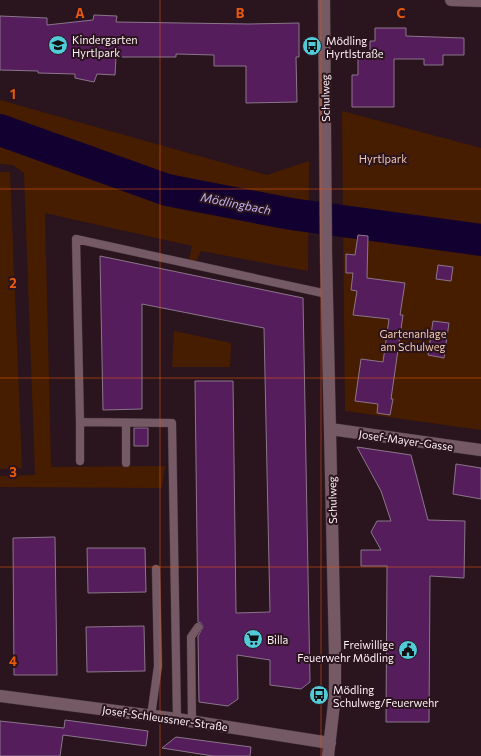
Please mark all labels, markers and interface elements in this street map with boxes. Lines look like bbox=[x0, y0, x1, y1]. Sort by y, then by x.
text: A bbox=[75, 5, 85, 21]
text: B bbox=[236, 5, 245, 21]
text: C bbox=[397, 5, 406, 21]
place label: Kindergarten Hyrtlpark bbox=[72, 33, 138, 59]
school or university icon: Kindergarten Hyrtlpark bbox=[47, 34, 69, 56]
place label: Mödling Hyrtlstraße bbox=[326, 34, 384, 60]
bus stop icon: Mödling Hyrtlstraße bbox=[301, 35, 323, 57]
street label: Schulweg bbox=[318, 74, 332, 122]
text: 1 bbox=[10, 86, 16, 102]
park label: Hyrtlpark bbox=[359, 152, 407, 165]
water label: Mödlingbach bbox=[200, 189, 272, 217]
text: 2 bbox=[9, 275, 17, 291]
park label: Gartenanlage am Schulweg bbox=[379, 327, 447, 353]
street label: Josef-Mayer-Gasse bbox=[358, 427, 454, 454]
text: 3 bbox=[9, 464, 17, 480]
street label: Schulweg bbox=[325, 476, 339, 524]
supermarket icon: Billa bbox=[242, 628, 264, 650]
place label: Billa bbox=[267, 633, 288, 646]
place label: Freiwillige Feuerwehr Mödling bbox=[297, 638, 394, 664]
public building icon: Freiwillige Feuerwehr Mödling bbox=[397, 639, 419, 661]
text: 4 bbox=[9, 653, 17, 669]
place label: Mödling Schulweg/Feuerwehr bbox=[333, 683, 439, 709]
bus stop icon: Mödling Schulweg/Feuerwehr bbox=[308, 684, 330, 706]
street label: Josef-Schleussner-Straße bbox=[101, 703, 229, 734]

